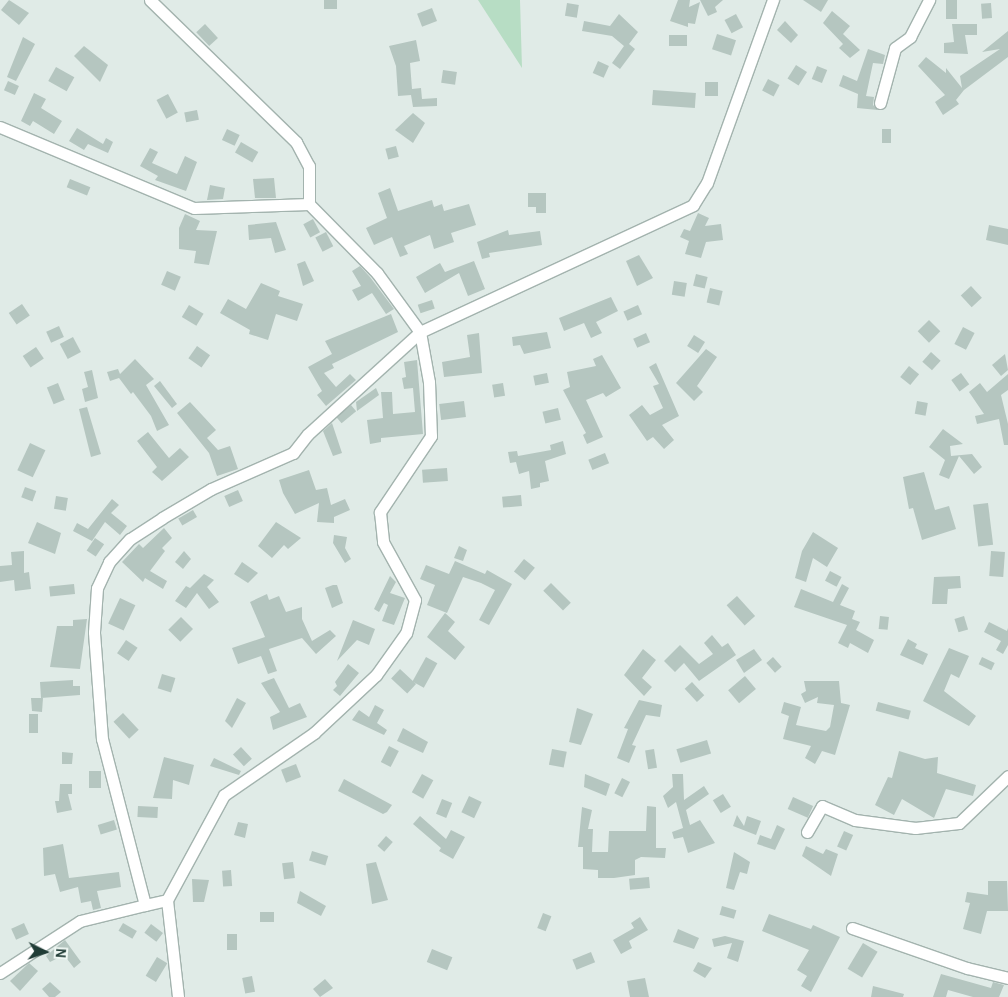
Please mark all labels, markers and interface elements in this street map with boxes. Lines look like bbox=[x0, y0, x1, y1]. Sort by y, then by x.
north arrow bbox=[20, 927, 70, 977]
text: N bbox=[53, 948, 67, 958]

